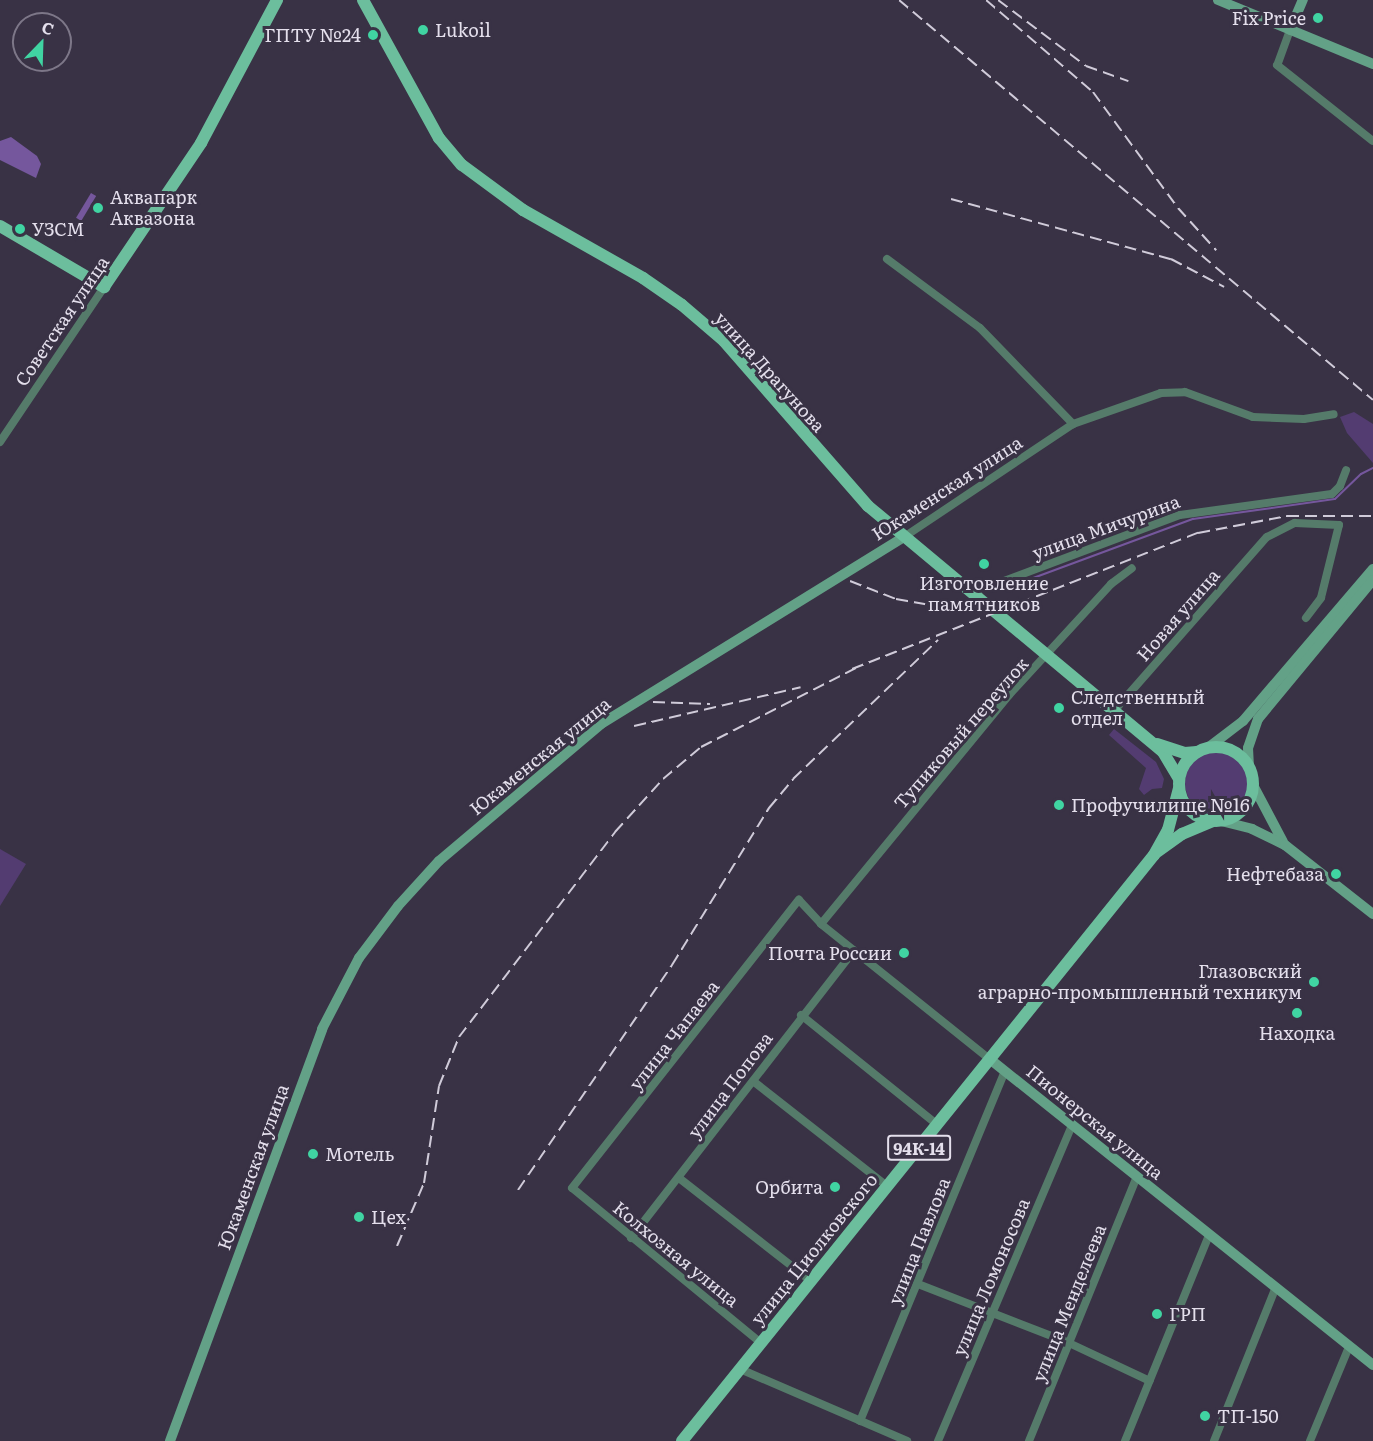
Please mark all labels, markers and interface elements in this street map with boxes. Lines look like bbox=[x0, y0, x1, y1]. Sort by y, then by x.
place label: Fix Price bbox=[1232, 7, 1306, 29]
marker: Fix Price bbox=[1311, 11, 1325, 25]
north arrow bbox=[12, 12, 72, 72]
text: С bbox=[38, 14, 58, 41]
place label: Lukoil bbox=[435, 19, 491, 41]
marker: Lukoil bbox=[416, 23, 430, 37]
place label: ГПТУ №24 bbox=[265, 24, 361, 46]
marker: ГПТУ №24 bbox=[366, 28, 380, 42]
place label: Аквапарк Аквазона bbox=[110, 187, 197, 230]
marker: Аквапарк Аквазона bbox=[91, 201, 105, 215]
place label: УЗСМ bbox=[32, 218, 85, 240]
marker: УЗСМ bbox=[13, 222, 27, 236]
street label: Советская улица bbox=[11, 252, 113, 390]
street label: улица Драгунова bbox=[710, 307, 830, 437]
street label: Юкаменская улица bbox=[868, 431, 1026, 545]
street label: улица Мичурина bbox=[1029, 490, 1183, 564]
marker: Изготовление памятников bbox=[977, 557, 991, 571]
street label: Новая улица bbox=[1132, 564, 1224, 666]
place label: Изготовление памятников bbox=[920, 573, 1048, 616]
street label: Тупиковый переулок bbox=[889, 653, 1033, 813]
place label: Следственный отдел bbox=[1071, 687, 1205, 730]
street label: Юкаменская улица bbox=[465, 693, 615, 819]
marker: Следственный отдел bbox=[1052, 701, 1066, 715]
place label: Профучилище №16 bbox=[1071, 794, 1250, 816]
marker: Профучилище №16 bbox=[1052, 798, 1066, 812]
place label: Нефтебаза bbox=[1226, 863, 1324, 885]
marker: Нефтебаза bbox=[1329, 867, 1343, 881]
place label: Почта России bbox=[768, 942, 892, 964]
marker: Почта России bbox=[897, 946, 911, 960]
place label: Глазовский аграрно-промышленный техникум bbox=[978, 961, 1302, 1004]
marker: Глазовский аграрно-промышленный техникум bbox=[1307, 975, 1321, 989]
street label: улица Чапаева bbox=[624, 976, 724, 1094]
marker: Находка bbox=[1290, 1006, 1304, 1020]
place label: Находка bbox=[1259, 1022, 1335, 1044]
street label: улица Попова bbox=[683, 1028, 777, 1142]
street label: Пионерская улица bbox=[1022, 1060, 1168, 1184]
street label: Юкаменская улица bbox=[213, 1081, 293, 1253]
road number: 94К-14 bbox=[886, 1135, 952, 1161]
place label: Мотель bbox=[325, 1143, 394, 1165]
marker: Мотель bbox=[306, 1147, 320, 1161]
street label: улица Циолковского bbox=[746, 1169, 882, 1329]
street label: улица Павлова bbox=[884, 1174, 954, 1308]
place label: Орбита bbox=[755, 1176, 823, 1198]
marker: Орбита bbox=[828, 1180, 842, 1194]
street label: улица Ломоносова bbox=[948, 1195, 1034, 1359]
street label: Колхозная улица bbox=[609, 1197, 743, 1311]
place label: Цех bbox=[371, 1206, 406, 1228]
marker: Цех bbox=[352, 1210, 366, 1224]
street label: улица Менделеева bbox=[1027, 1221, 1111, 1385]
place label: ГРП bbox=[1169, 1303, 1206, 1325]
marker: ГРП bbox=[1150, 1307, 1164, 1321]
place label: ТП-150 bbox=[1217, 1405, 1279, 1427]
marker: ТП-150 bbox=[1198, 1409, 1212, 1423]

